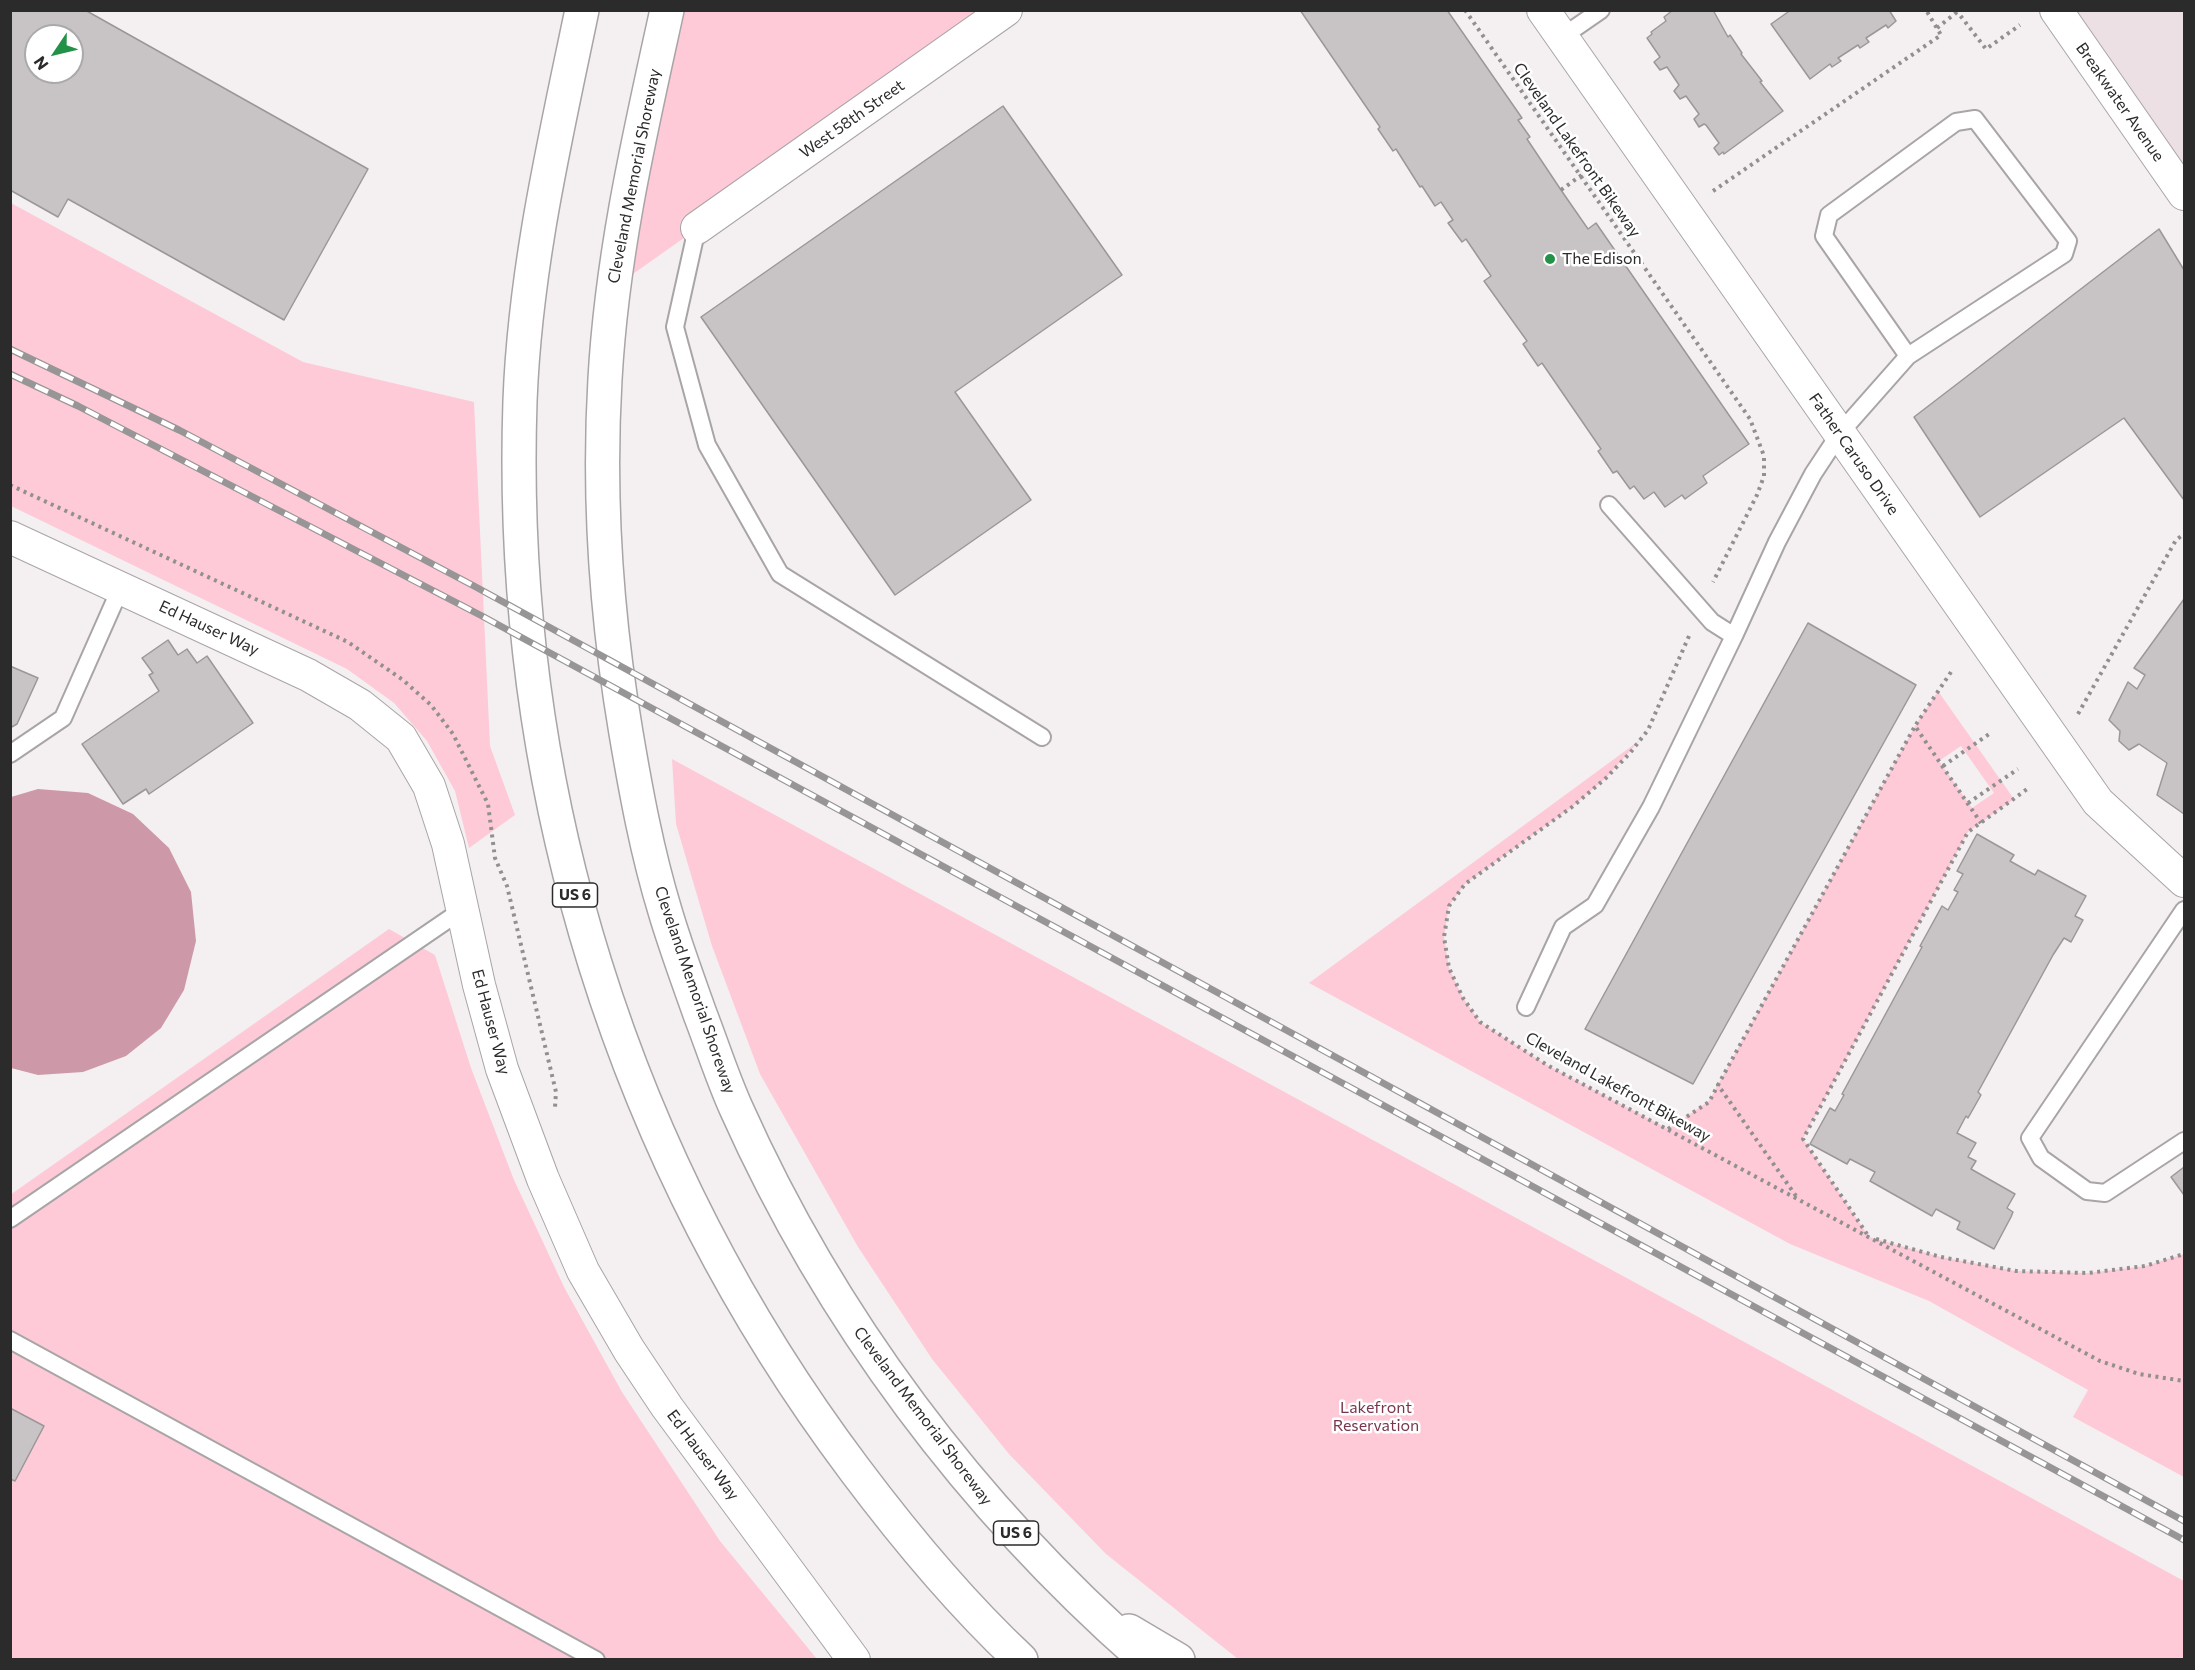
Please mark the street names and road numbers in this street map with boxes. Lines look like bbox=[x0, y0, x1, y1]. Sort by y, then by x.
street label: Breakwater Avenue bbox=[2072, 39, 2168, 165]
street label: Cleveland Lakefront Bikeway bbox=[1509, 59, 1645, 241]
street label: Cleveland Memorial Shoreway bbox=[604, 67, 664, 285]
street label: West 58th Street bbox=[796, 76, 908, 162]
street label: Father Caruso Drive bbox=[1805, 389, 1903, 519]
street label: Ed Hauser Way bbox=[156, 596, 262, 660]
road number: US 6 bbox=[552, 883, 598, 907]
street label: Cleveland Memorial Shoreway bbox=[650, 884, 740, 1096]
street label: Ed Hauser Way bbox=[468, 967, 514, 1077]
street label: Cleveland Lakefront Bikeway bbox=[1522, 1028, 1714, 1146]
street label: Cleveland Memorial Shoreway bbox=[850, 1323, 996, 1509]
street label: Ed Hauser Way bbox=[663, 1406, 743, 1504]
road number: US 6 bbox=[994, 1521, 1038, 1545]

